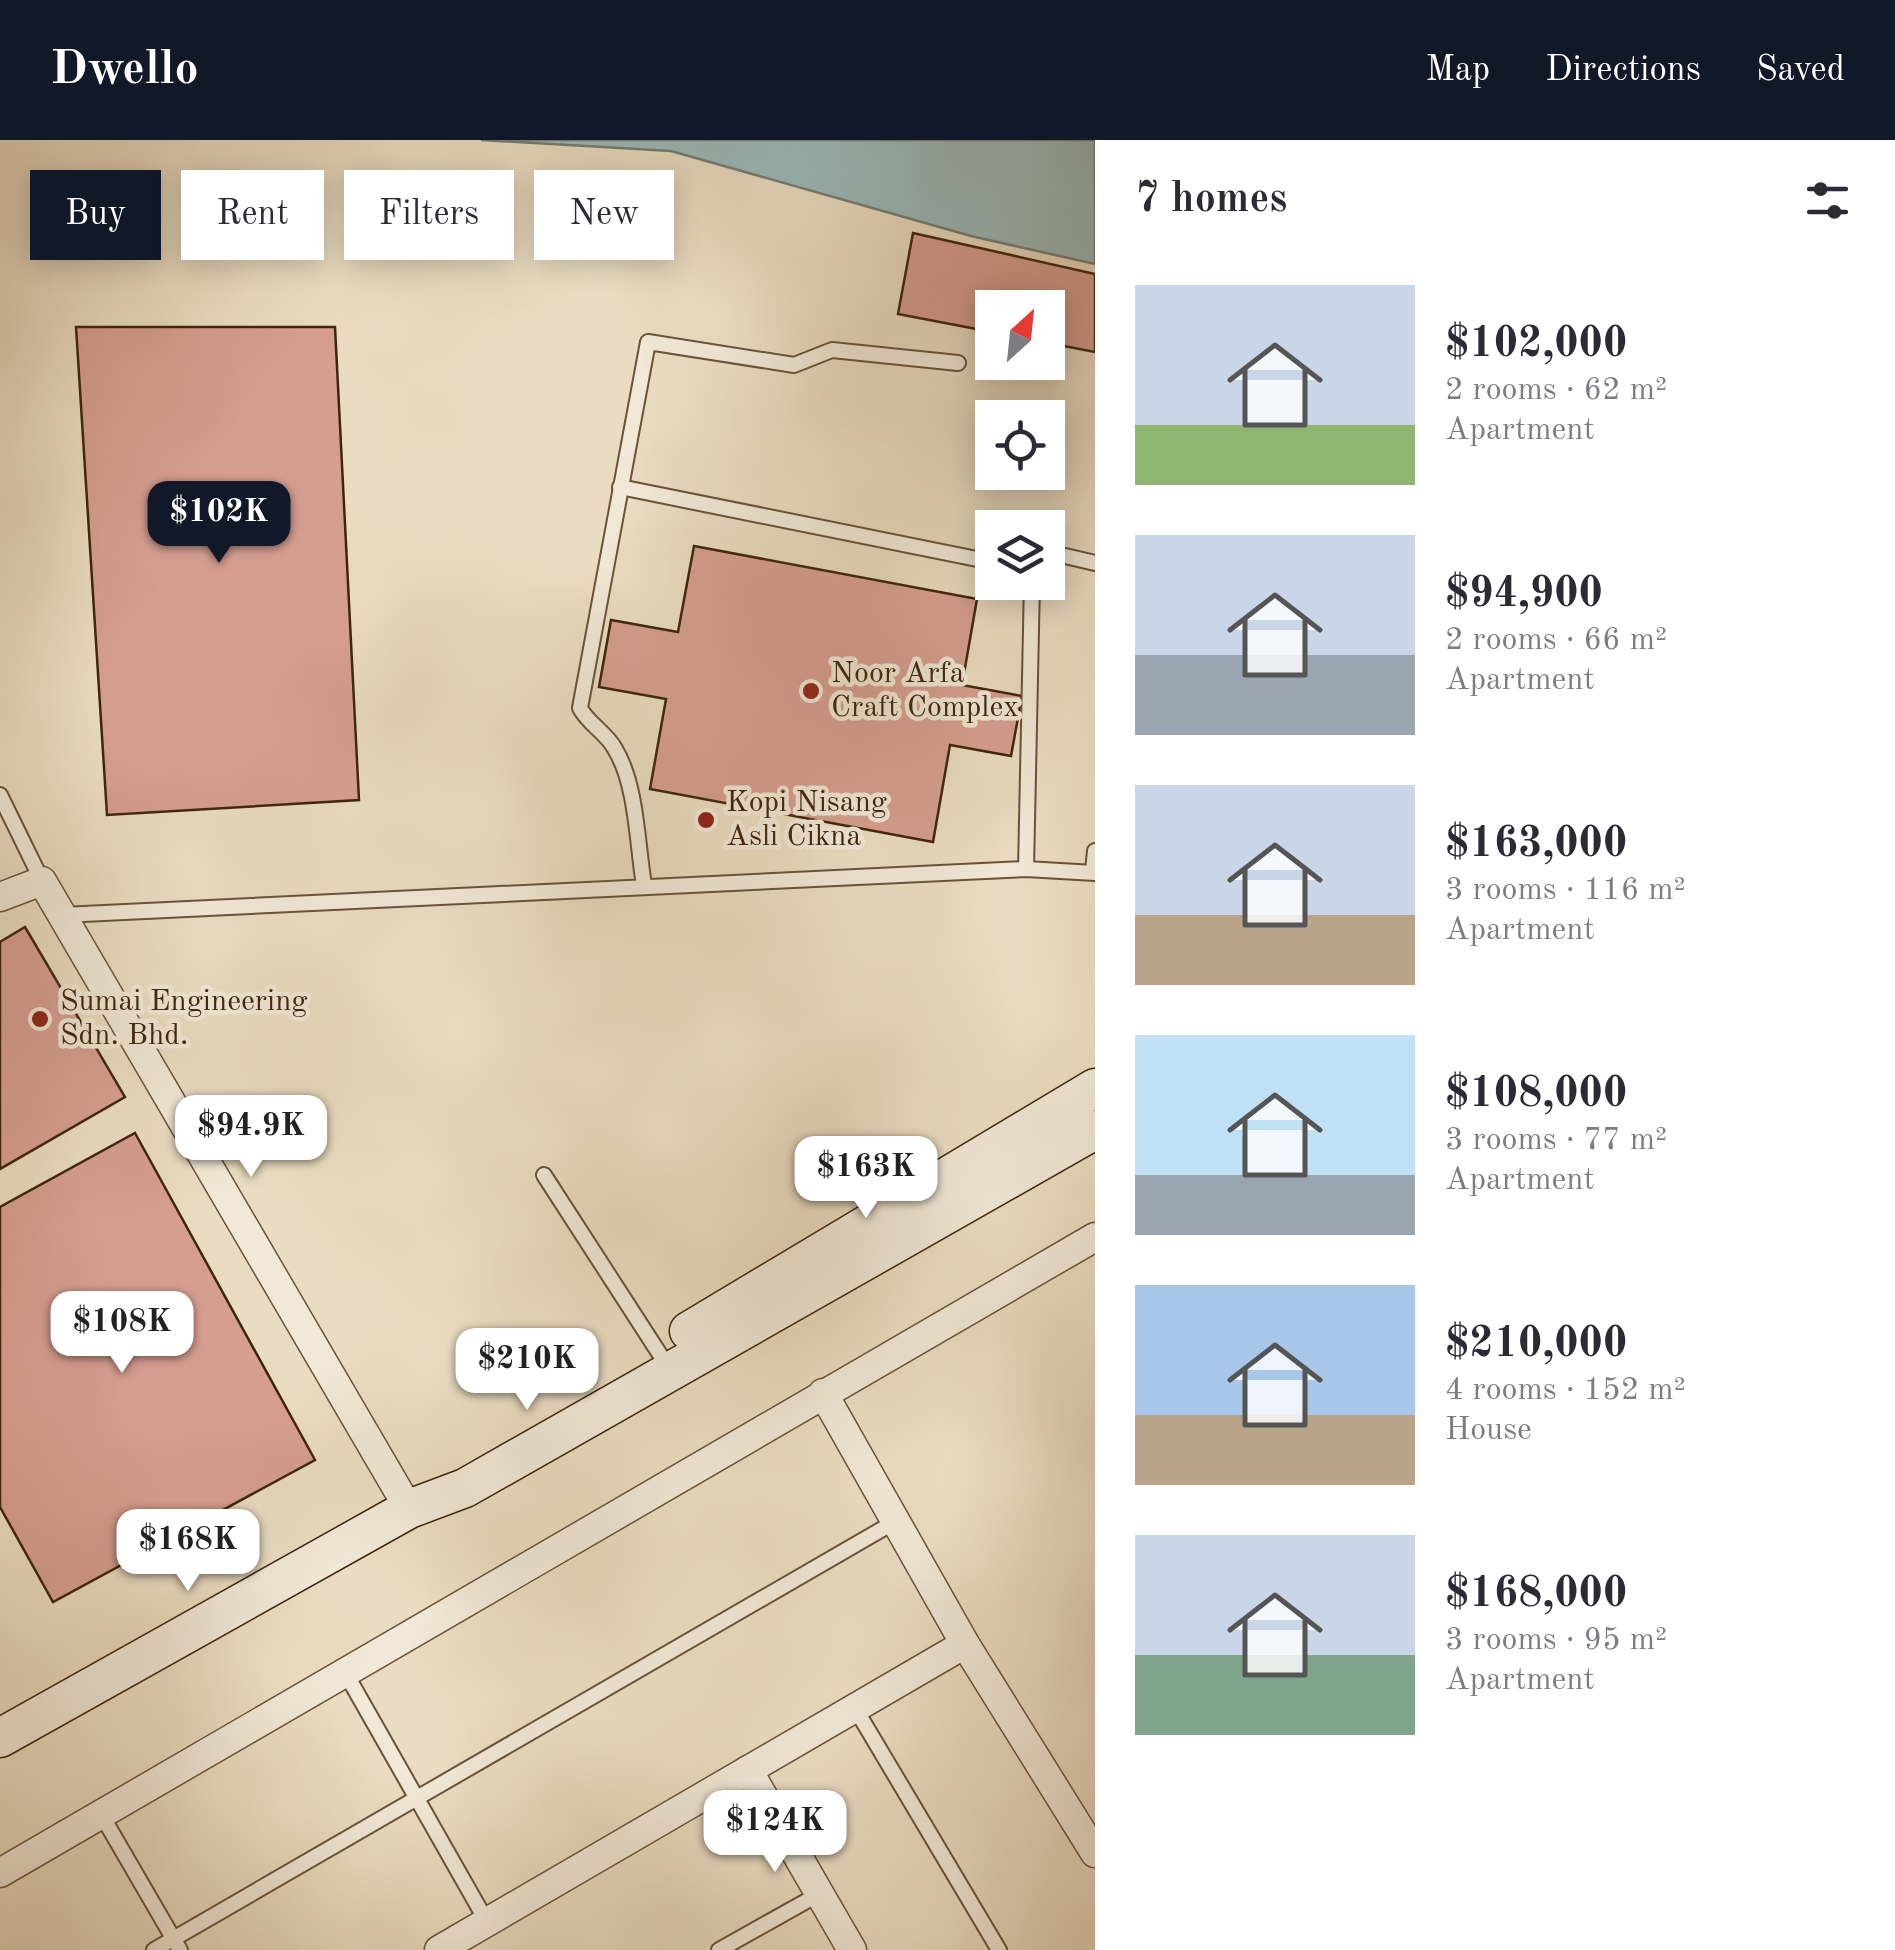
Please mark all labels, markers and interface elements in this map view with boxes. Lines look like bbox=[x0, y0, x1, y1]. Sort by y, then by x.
text: Dwello bbox=[50, 46, 199, 94]
text: Map bbox=[1425, 53, 1490, 88]
text: Directions bbox=[1545, 53, 1701, 88]
text: Saved bbox=[1756, 53, 1845, 88]
chip: Buy bbox=[30, 170, 161, 260]
chip: Rent bbox=[181, 170, 324, 260]
chip: Filters bbox=[344, 170, 514, 260]
chip: New bbox=[534, 170, 674, 260]
icon: filters bbox=[1800, 173, 1855, 228]
text: 7 homes bbox=[1135, 179, 1287, 221]
north arrow bbox=[975, 290, 1065, 380]
map controls bbox=[975, 290, 1065, 600]
text: $102,000 bbox=[1445, 324, 1627, 366]
icon: home bbox=[1215, 325, 1335, 445]
text: 2 rooms · 62 m² bbox=[1445, 375, 1667, 407]
button: locate bbox=[975, 400, 1065, 490]
text: Apartment bbox=[1445, 415, 1595, 447]
pin: $102K bbox=[149, 481, 289, 566]
text: $102K bbox=[170, 497, 268, 529]
button: layers bbox=[975, 510, 1065, 600]
text: $94,900 bbox=[1445, 574, 1603, 616]
icon: home bbox=[1215, 575, 1335, 695]
text: 2 rooms · 66 m² bbox=[1445, 625, 1667, 657]
place label: Noor Arfa Craft Complex bbox=[831, 659, 1019, 723]
text: Apartment bbox=[1445, 665, 1595, 697]
marker: Noor Arfa Craft Complex bbox=[800, 680, 822, 702]
place label: Kopi Nisang Asli Cikna bbox=[726, 788, 887, 852]
marker: Kopi Nisang Asli Cikna bbox=[695, 809, 717, 831]
text: $163,000 bbox=[1445, 824, 1627, 866]
icon: home bbox=[1215, 825, 1335, 945]
text: 3 rooms · 116 m² bbox=[1445, 875, 1686, 907]
text: Apartment bbox=[1445, 915, 1595, 947]
place label: Sumai Engineering Sdn. Bhd. bbox=[60, 987, 308, 1051]
marker: Sumai Engineering Sdn. Bhd. bbox=[29, 1008, 51, 1030]
text: $108,000 bbox=[1445, 1074, 1627, 1116]
icon: home bbox=[1215, 1075, 1335, 1195]
pin: $94.9K bbox=[170, 1095, 332, 1180]
text: $94.9K bbox=[197, 1111, 305, 1143]
text: 3 rooms · 77 m² bbox=[1445, 1125, 1667, 1157]
pin: $163K bbox=[796, 1136, 936, 1221]
text: $163K bbox=[817, 1152, 915, 1184]
text: Apartment bbox=[1445, 1165, 1595, 1197]
pin: $108K bbox=[52, 1291, 192, 1376]
text: $108K bbox=[73, 1307, 171, 1339]
text: $210,000 bbox=[1445, 1324, 1627, 1366]
icon: home bbox=[1215, 1325, 1335, 1445]
pin: $210K bbox=[457, 1328, 597, 1413]
text: $210K bbox=[478, 1344, 576, 1376]
text: 4 rooms · 152 m² bbox=[1445, 1375, 1686, 1407]
text: House bbox=[1445, 1415, 1532, 1447]
pin: $168K bbox=[118, 1509, 258, 1594]
text: $168K bbox=[139, 1525, 237, 1557]
text: $168,000 bbox=[1445, 1574, 1627, 1616]
icon: home bbox=[1215, 1575, 1335, 1695]
text: 3 rooms · 95 m² bbox=[1445, 1625, 1667, 1657]
text: Apartment bbox=[1445, 1665, 1595, 1697]
pin: $124K bbox=[705, 1790, 845, 1875]
text: $124K bbox=[726, 1806, 824, 1838]

